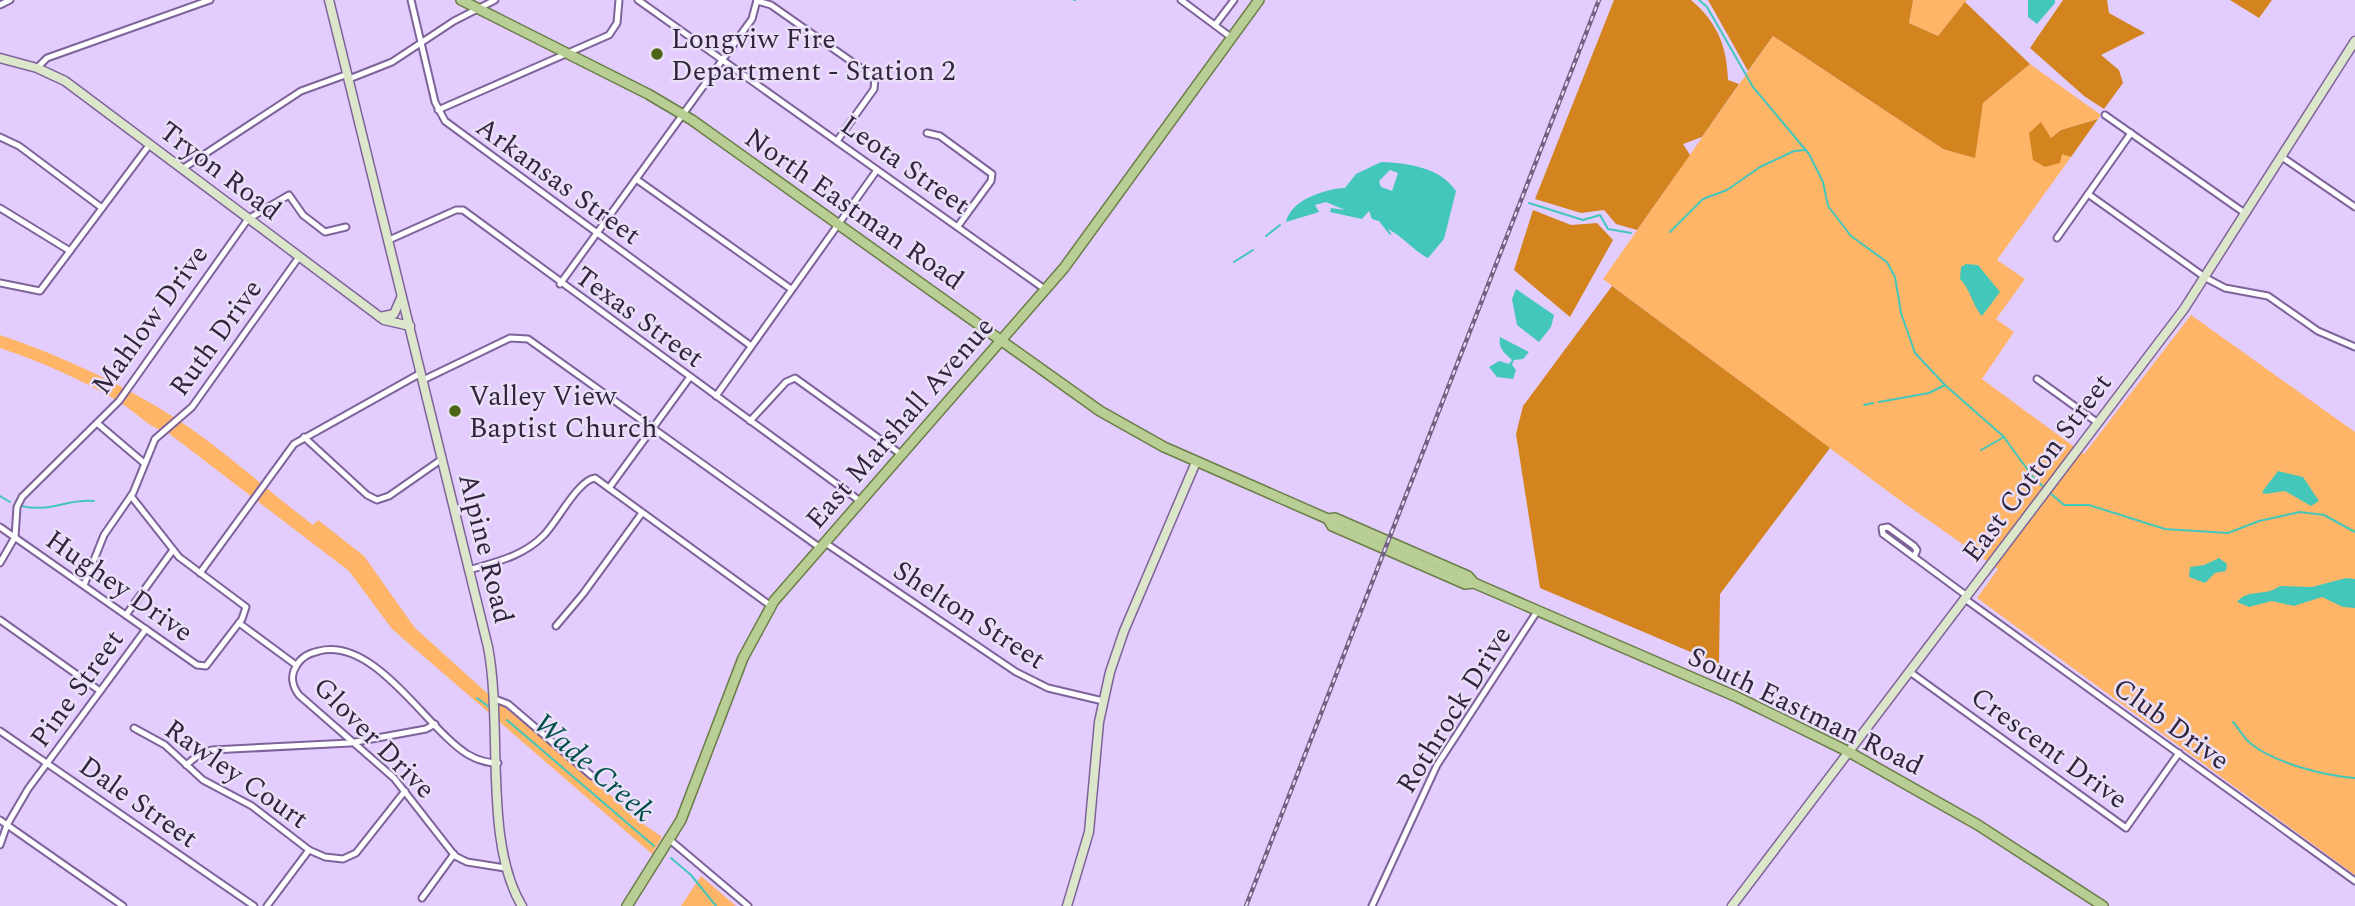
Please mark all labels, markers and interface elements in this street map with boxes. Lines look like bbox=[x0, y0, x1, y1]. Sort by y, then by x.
place label: Longviw Fire Department - Station 2 bbox=[671, 18, 955, 93]
marker: Longviw Fire Department - Station 2 bbox=[649, 46, 665, 62]
street label: Leota Street bbox=[831, 104, 979, 226]
street label: Arkansas Street bbox=[466, 106, 650, 256]
street label: Tryon Road bbox=[150, 111, 291, 232]
street label: North Eastman Road bbox=[735, 117, 973, 301]
street label: Mahlow Drive bbox=[81, 236, 220, 404]
street label: Texas Street bbox=[565, 255, 713, 379]
street label: Ruth Drive bbox=[159, 270, 274, 406]
street label: East Marshall Avenue bbox=[795, 307, 1005, 539]
street label: East Cotton Street bbox=[1951, 364, 2123, 572]
place label: Valley View Baptist Church bbox=[469, 375, 658, 450]
marker: Valley View Baptist Church bbox=[447, 403, 463, 419]
street label: Alpine Road bbox=[446, 469, 525, 628]
street label: Hughey Drive bbox=[36, 519, 202, 653]
street label: Shelton Street bbox=[884, 550, 1054, 681]
street label: Rothrock Drive bbox=[1385, 617, 1523, 802]
street label: Pine Street bbox=[20, 621, 135, 757]
street label: South Eastman Road bbox=[1680, 636, 1930, 787]
street label: Glover Drive bbox=[303, 667, 445, 809]
street label: Club Drive bbox=[2104, 667, 2239, 781]
street label: Crescent Drive bbox=[1961, 676, 2137, 820]
water label: Wade Creek bbox=[522, 702, 664, 834]
street label: Rawley Court bbox=[155, 708, 317, 840]
street label: Dale Street bbox=[69, 745, 207, 859]

